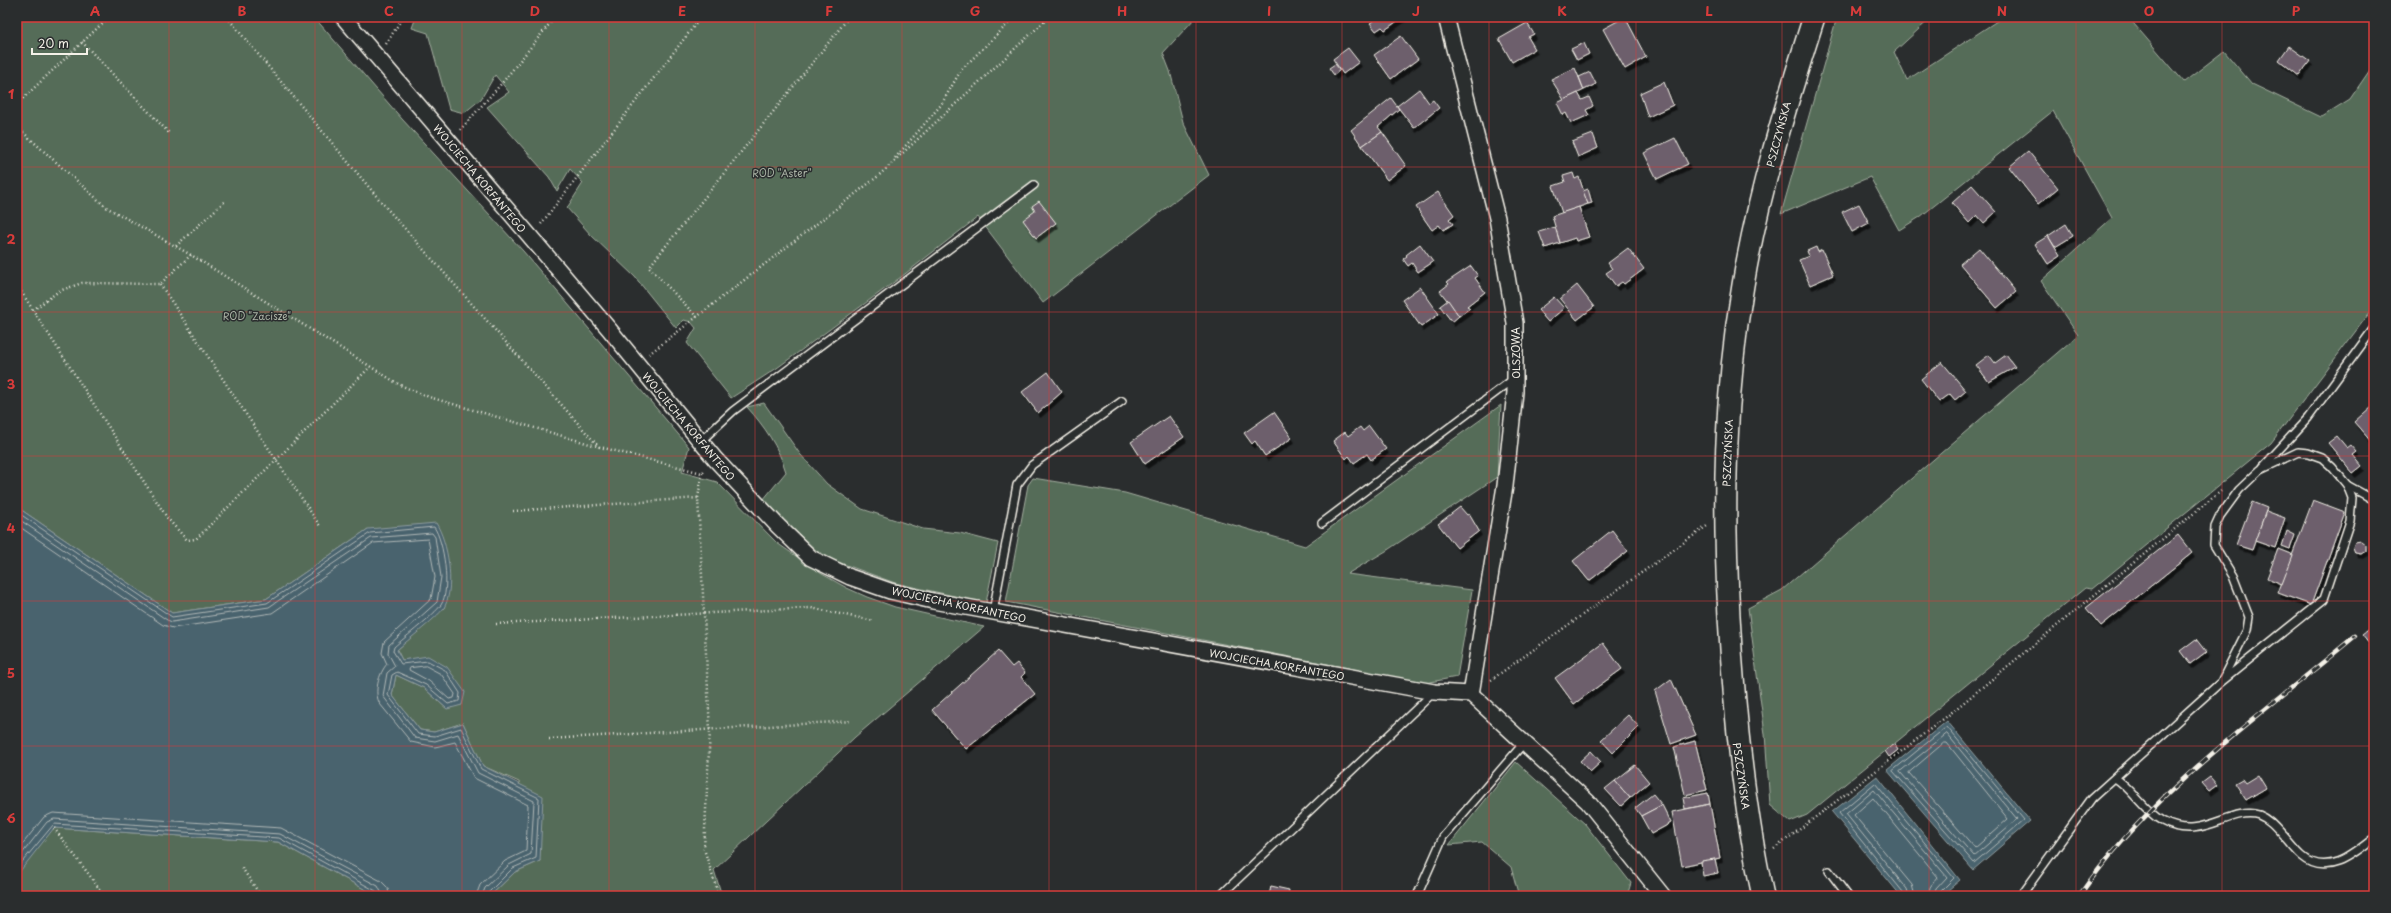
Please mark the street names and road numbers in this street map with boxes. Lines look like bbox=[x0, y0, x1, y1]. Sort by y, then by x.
street label: PSZCZYŃSKA bbox=[1762, 99, 1794, 168]
street label: WOJCIECHA KORFANTEGO bbox=[430, 121, 530, 235]
street label: OLSZOWA bbox=[1508, 327, 1523, 379]
street label: WOJCIECHA KORFANTEGO bbox=[639, 369, 739, 483]
street label: PSZCZYŃSKA bbox=[1718, 419, 1736, 487]
street label: WOJCIECHA KORFANTEGO bbox=[890, 582, 1028, 626]
street label: WOJCIECHA KORFANTEGO bbox=[1208, 645, 1346, 683]
street label: PSZCZYŃSKA bbox=[1730, 742, 1754, 811]

